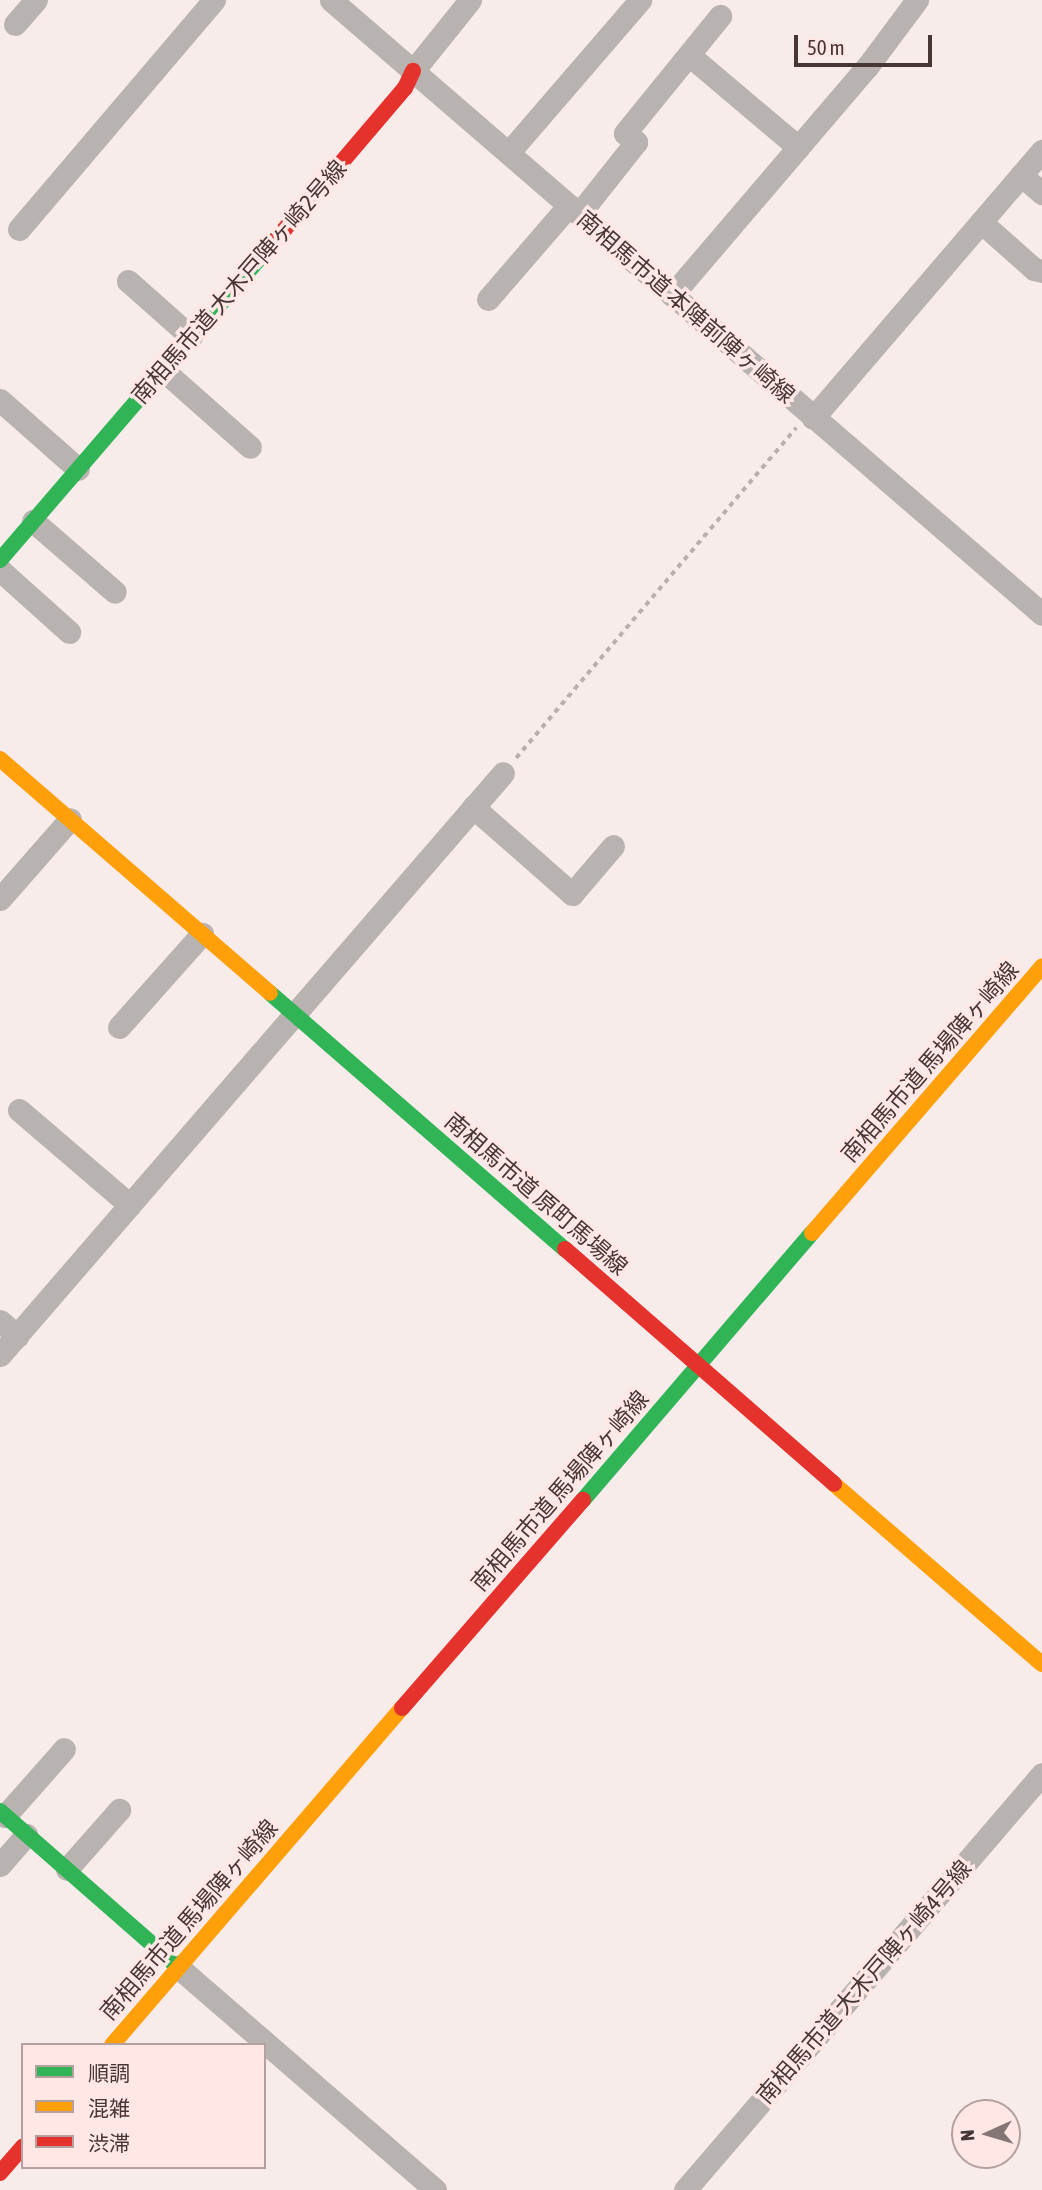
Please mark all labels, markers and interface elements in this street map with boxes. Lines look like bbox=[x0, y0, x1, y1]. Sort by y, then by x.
scale bar bbox=[797, 21, 935, 65]
text: 50 m bbox=[807, 35, 845, 59]
street label: 南相馬市道 大木戸陣ヶ崎2号線 bbox=[126, 155, 352, 409]
street label: 南相馬市道 本陣前陣ヶ崎線 bbox=[572, 205, 800, 409]
street label: 南相馬市道 馬場陣ヶ崎線 bbox=[836, 956, 1024, 1168]
street label: 南相馬市道 原町馬場線 bbox=[439, 1107, 633, 1281]
street label: 南相馬市道 馬場陣ヶ崎線 bbox=[466, 1385, 654, 1597]
street label: 南相馬市道 馬場陣ヶ崎線 bbox=[95, 1814, 283, 2026]
street label: 南相馬市道 大木戸陣ヶ崎4号線 bbox=[751, 1855, 977, 2109]
legend bbox=[21, 2043, 266, 2169]
text: 順調 bbox=[88, 2061, 130, 2085]
text: 混雑 bbox=[88, 2096, 130, 2120]
north arrow bbox=[951, 2099, 1021, 2169]
text: N bbox=[956, 2129, 978, 2142]
text: 渋滞 bbox=[88, 2131, 130, 2155]

